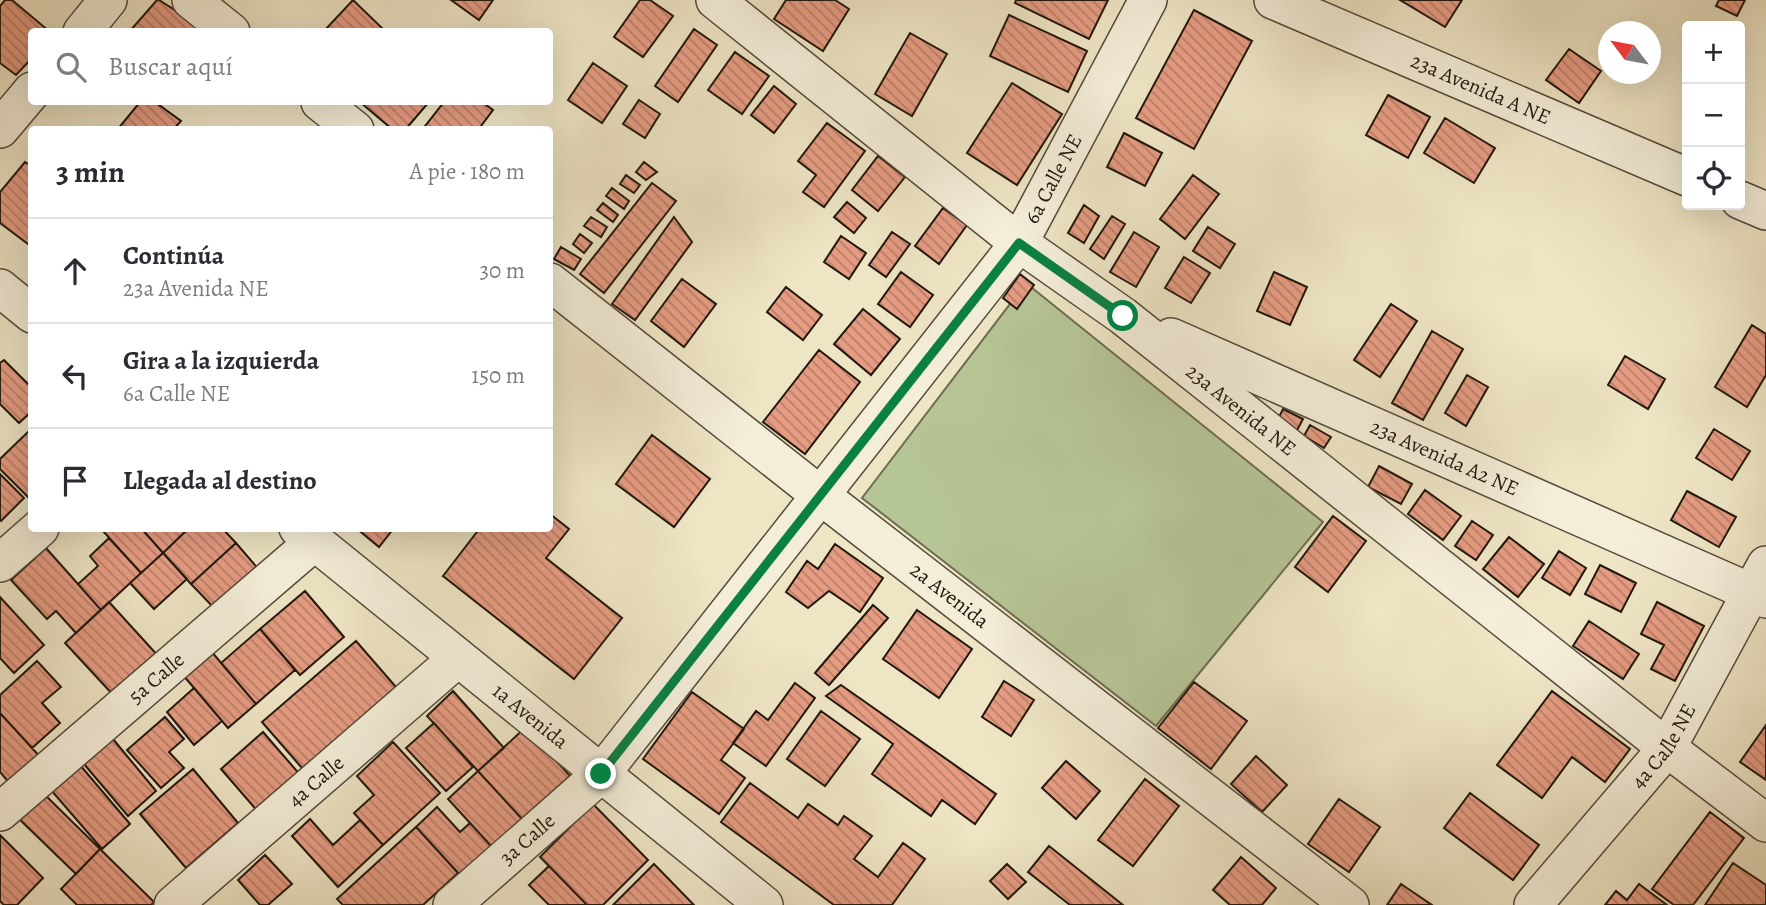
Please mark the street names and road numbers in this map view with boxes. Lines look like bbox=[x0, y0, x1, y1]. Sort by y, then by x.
street label: 23a Avenida A NE bbox=[1406, 47, 1555, 131]
street label: 6a Calle NE bbox=[1018, 129, 1088, 229]
street label: 23a Avenida NE bbox=[1180, 357, 1302, 462]
street label: 23a Avenida A2 NE bbox=[1366, 413, 1523, 502]
street label: 2a Avenida bbox=[905, 556, 995, 635]
street label: 5a Calle bbox=[122, 646, 190, 710]
street label: 1a Avenida bbox=[487, 677, 574, 755]
street label: 4a Calle NE bbox=[1624, 699, 1702, 795]
street label: 4a Calle bbox=[282, 749, 350, 813]
street label: 3a Calle bbox=[493, 807, 561, 871]

